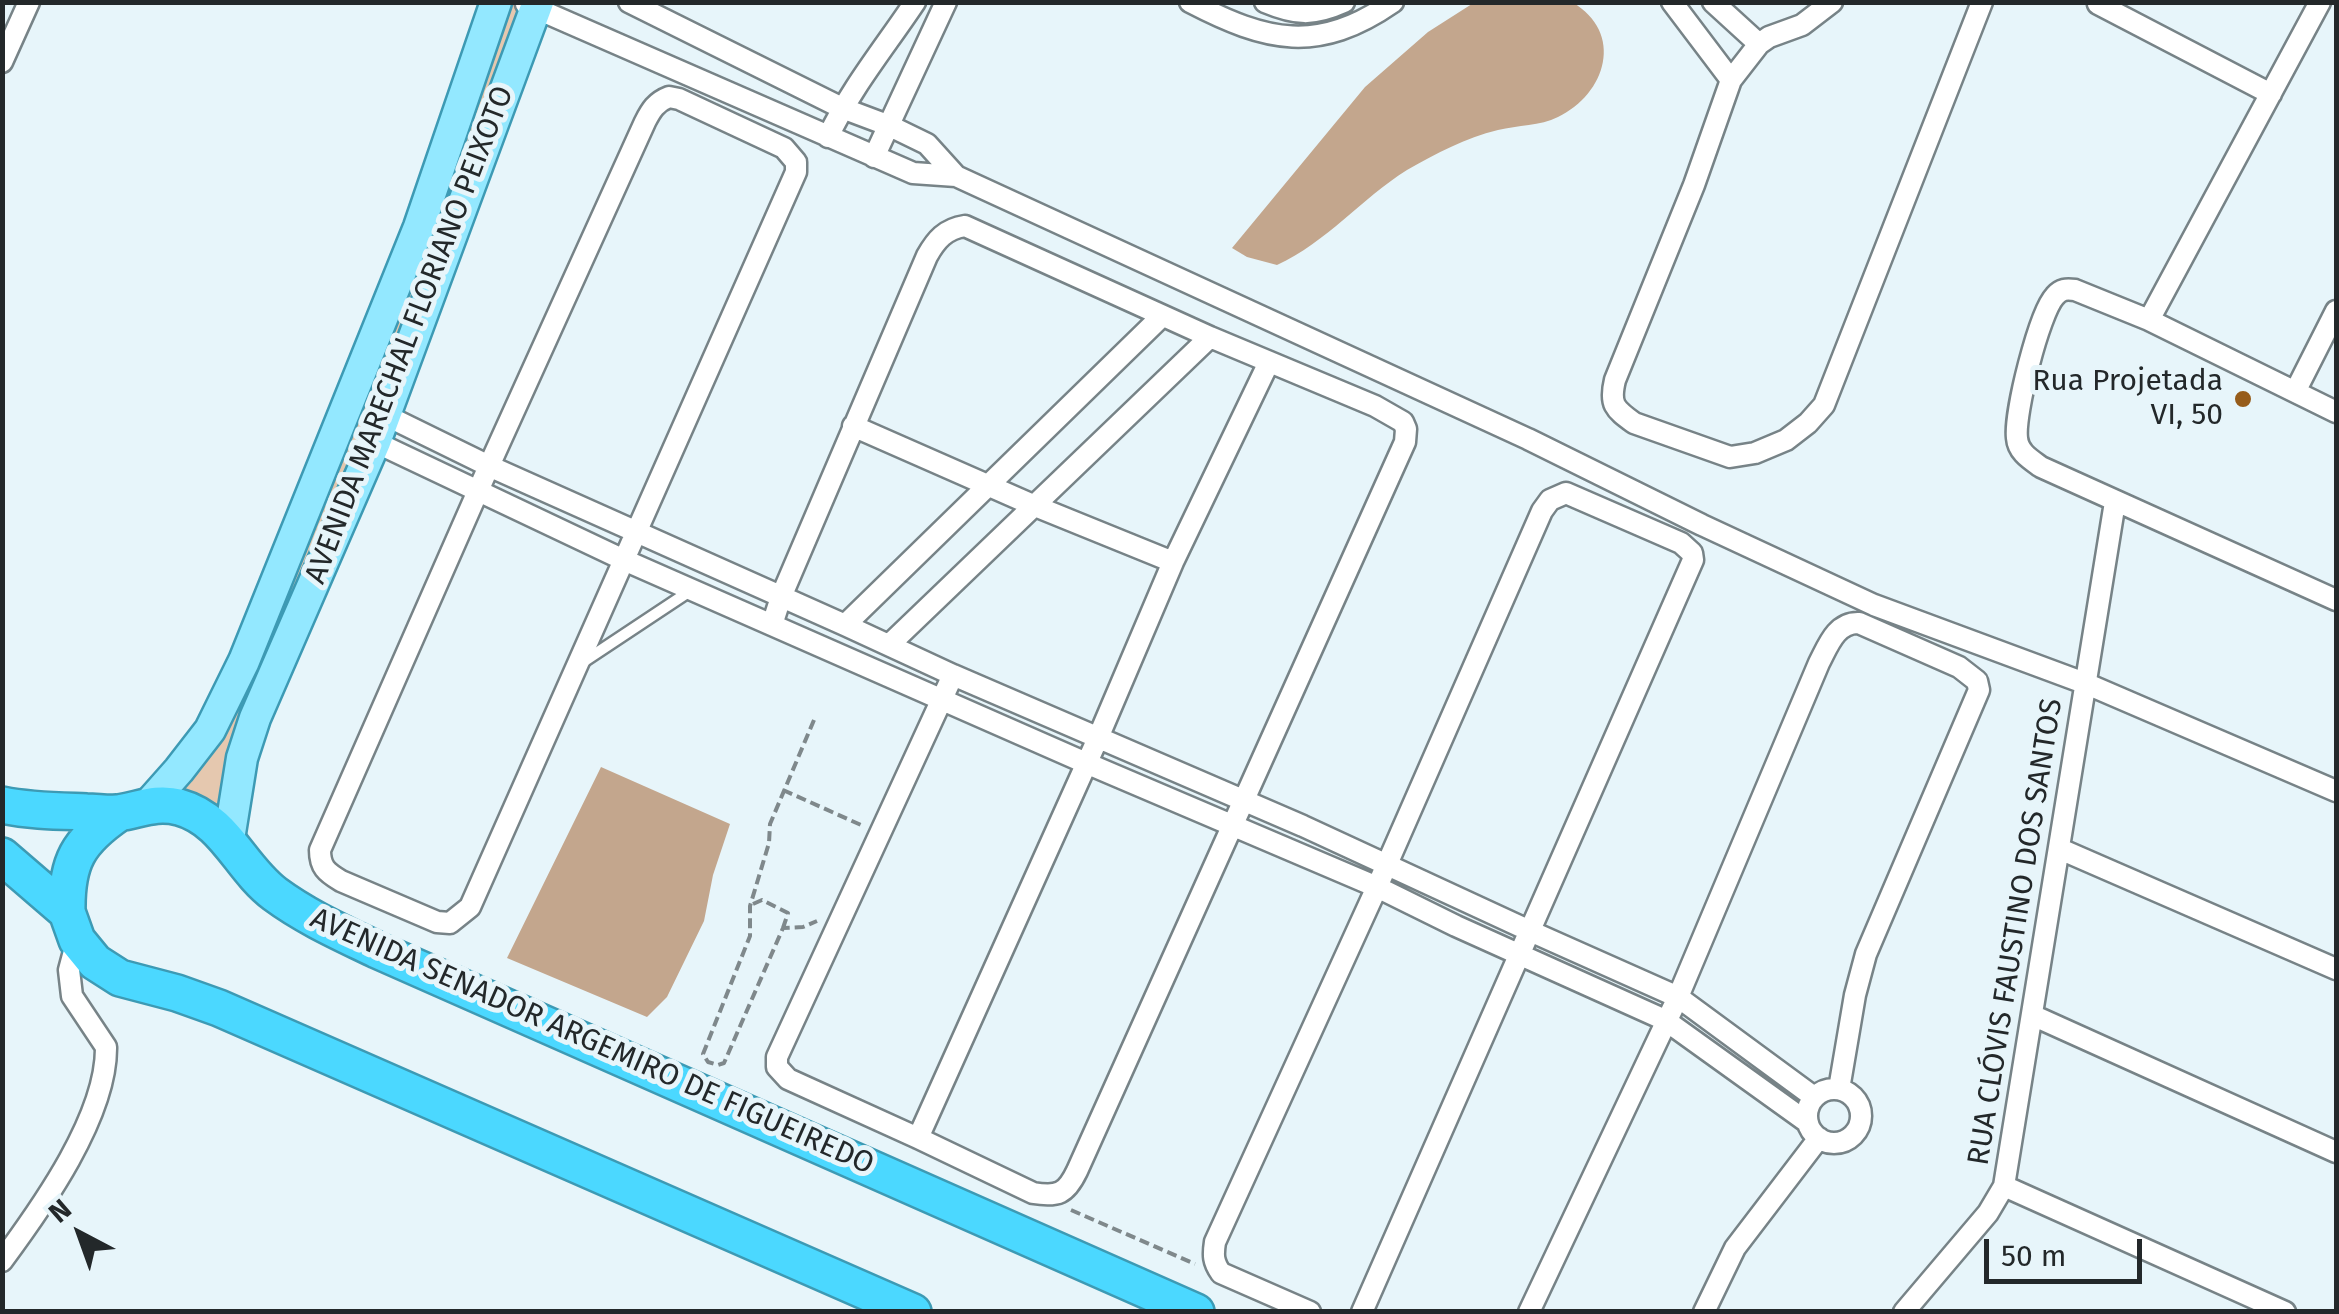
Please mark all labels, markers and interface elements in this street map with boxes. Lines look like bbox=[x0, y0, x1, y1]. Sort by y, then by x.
street label: AVENIDA MARECHAL FLORIANO PEIXOTO bbox=[298, 81, 522, 589]
place label: Rua Projetada VI, 50 bbox=[2032, 364, 2223, 434]
marker: Rua Projetada VI, 50 bbox=[2232, 388, 2254, 410]
street label: RUA CLÓVIS FAUSTINO DOS SANTOS bbox=[1961, 696, 2071, 1168]
street label: AVENIDA SENADOR ARGEMIRO DE FIGUEIREDO bbox=[305, 901, 879, 1183]
north arrow bbox=[30, 1184, 130, 1284]
text: N bbox=[42, 1192, 78, 1230]
scale bar bbox=[1989, 1219, 2146, 1281]
text: 50 m bbox=[2001, 1238, 2066, 1274]

